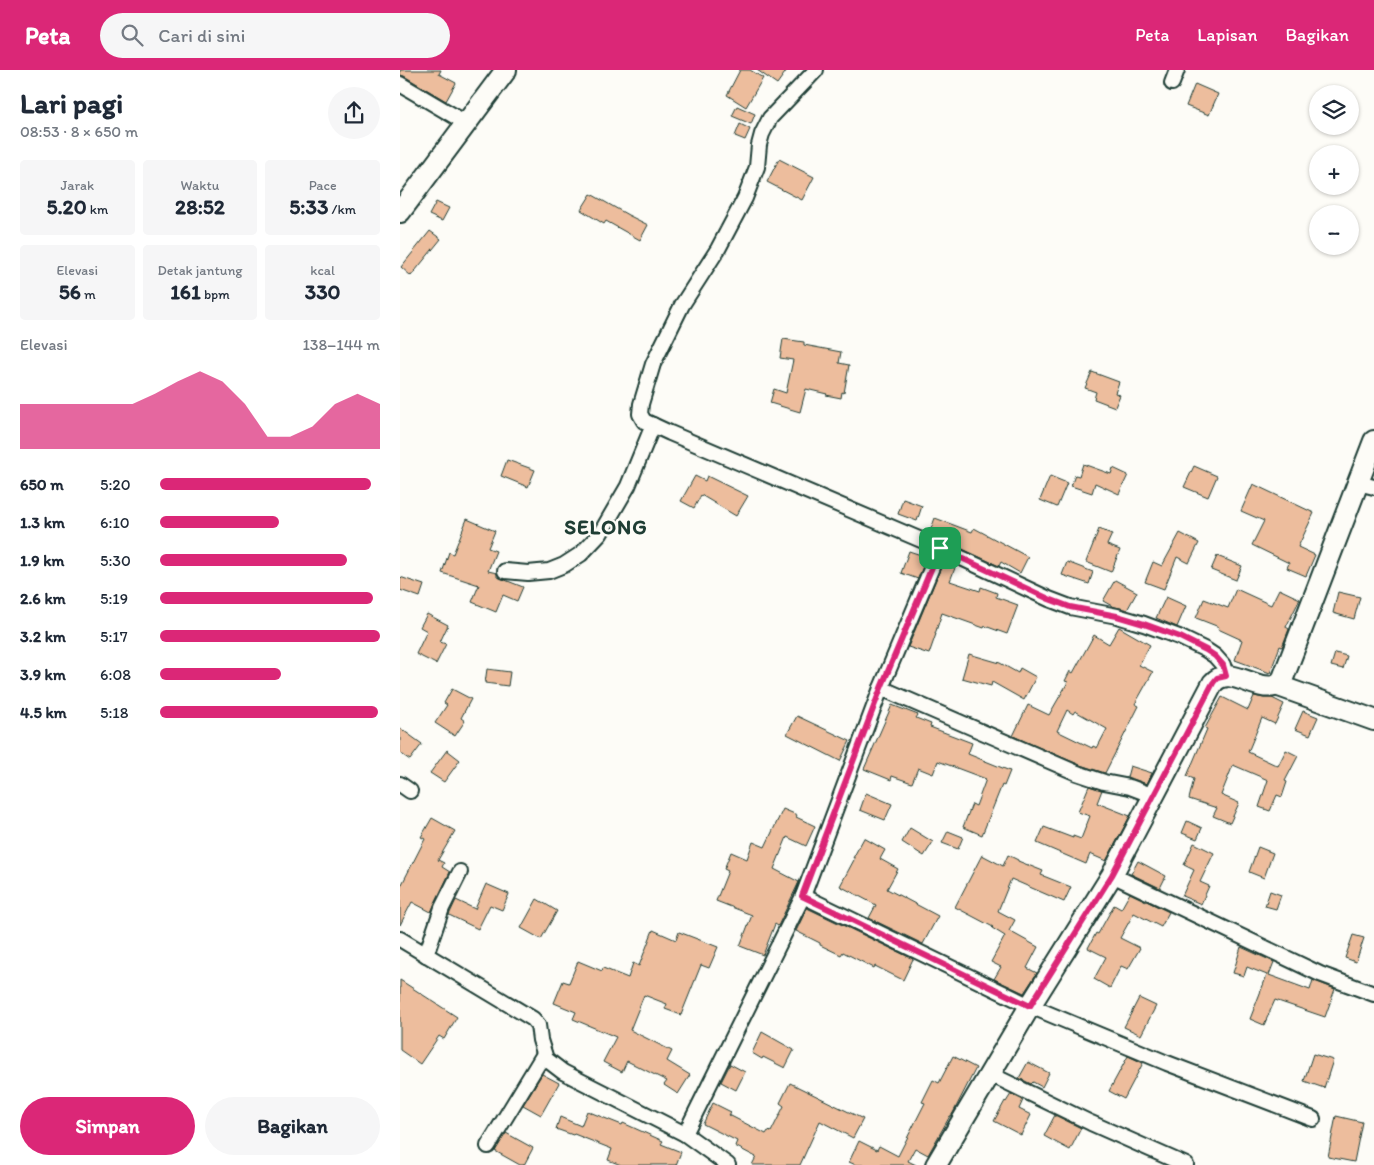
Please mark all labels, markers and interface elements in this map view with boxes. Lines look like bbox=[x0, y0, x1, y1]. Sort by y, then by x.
search box bbox=[100, 13, 450, 58]
text: Peta bbox=[25, 21, 70, 50]
icon: search bbox=[118, 21, 146, 49]
text: Cari di sini bbox=[158, 24, 245, 47]
text: Peta bbox=[1135, 24, 1169, 46]
text: Lapisan bbox=[1197, 24, 1257, 46]
text: Bagikan bbox=[1285, 24, 1349, 46]
map controls bbox=[1309, 85, 1359, 255]
button: layers bbox=[1309, 85, 1359, 135]
text: Lari pagi bbox=[20, 86, 123, 120]
button: share bbox=[328, 87, 380, 139]
text: 08:53 · 8 × 650 m bbox=[20, 122, 138, 141]
button: + bbox=[1309, 145, 1359, 195]
text: Jarak bbox=[61, 177, 94, 194]
text: Waktu bbox=[181, 177, 219, 194]
text: Pace bbox=[309, 177, 337, 194]
text: 5.20 bbox=[46, 194, 87, 219]
text: 28:52 bbox=[175, 194, 225, 219]
text: 5:33 bbox=[289, 194, 328, 219]
text: km bbox=[87, 201, 108, 218]
text: /km bbox=[328, 201, 356, 218]
button: − bbox=[1309, 205, 1359, 255]
text: Elevasi bbox=[57, 262, 98, 279]
text: Detak jantung bbox=[157, 262, 243, 279]
text: kcal bbox=[310, 262, 335, 279]
text: 56 bbox=[59, 279, 81, 304]
text: 161 bbox=[170, 279, 201, 304]
text: 330 bbox=[305, 279, 341, 304]
text: m bbox=[81, 286, 96, 303]
text: bpm bbox=[201, 286, 230, 303]
text: Elevasi bbox=[20, 335, 68, 354]
text: 138–144 m bbox=[302, 335, 380, 354]
text: 650 m bbox=[20, 475, 64, 494]
text: 5:20 bbox=[100, 475, 131, 494]
text: 1.3 km bbox=[20, 513, 65, 532]
text: 6:10 bbox=[100, 513, 130, 532]
district label: SELONG bbox=[564, 514, 648, 539]
pin bbox=[919, 527, 961, 569]
icon: arrive bbox=[926, 534, 954, 562]
text: 1.9 km bbox=[20, 551, 64, 570]
text: 5:30 bbox=[100, 551, 131, 570]
text: 2.6 km bbox=[20, 589, 66, 608]
text: 5:19 bbox=[100, 589, 128, 608]
text: 3.2 km bbox=[20, 627, 66, 646]
text: 5:17 bbox=[100, 627, 128, 646]
text: 3.9 km bbox=[20, 665, 66, 684]
text: 6:08 bbox=[100, 665, 131, 684]
text: 4.5 km bbox=[20, 703, 67, 722]
text: 5:18 bbox=[100, 703, 129, 722]
button: Simpan bbox=[20, 1097, 195, 1155]
button: Bagikan bbox=[205, 1097, 380, 1155]

